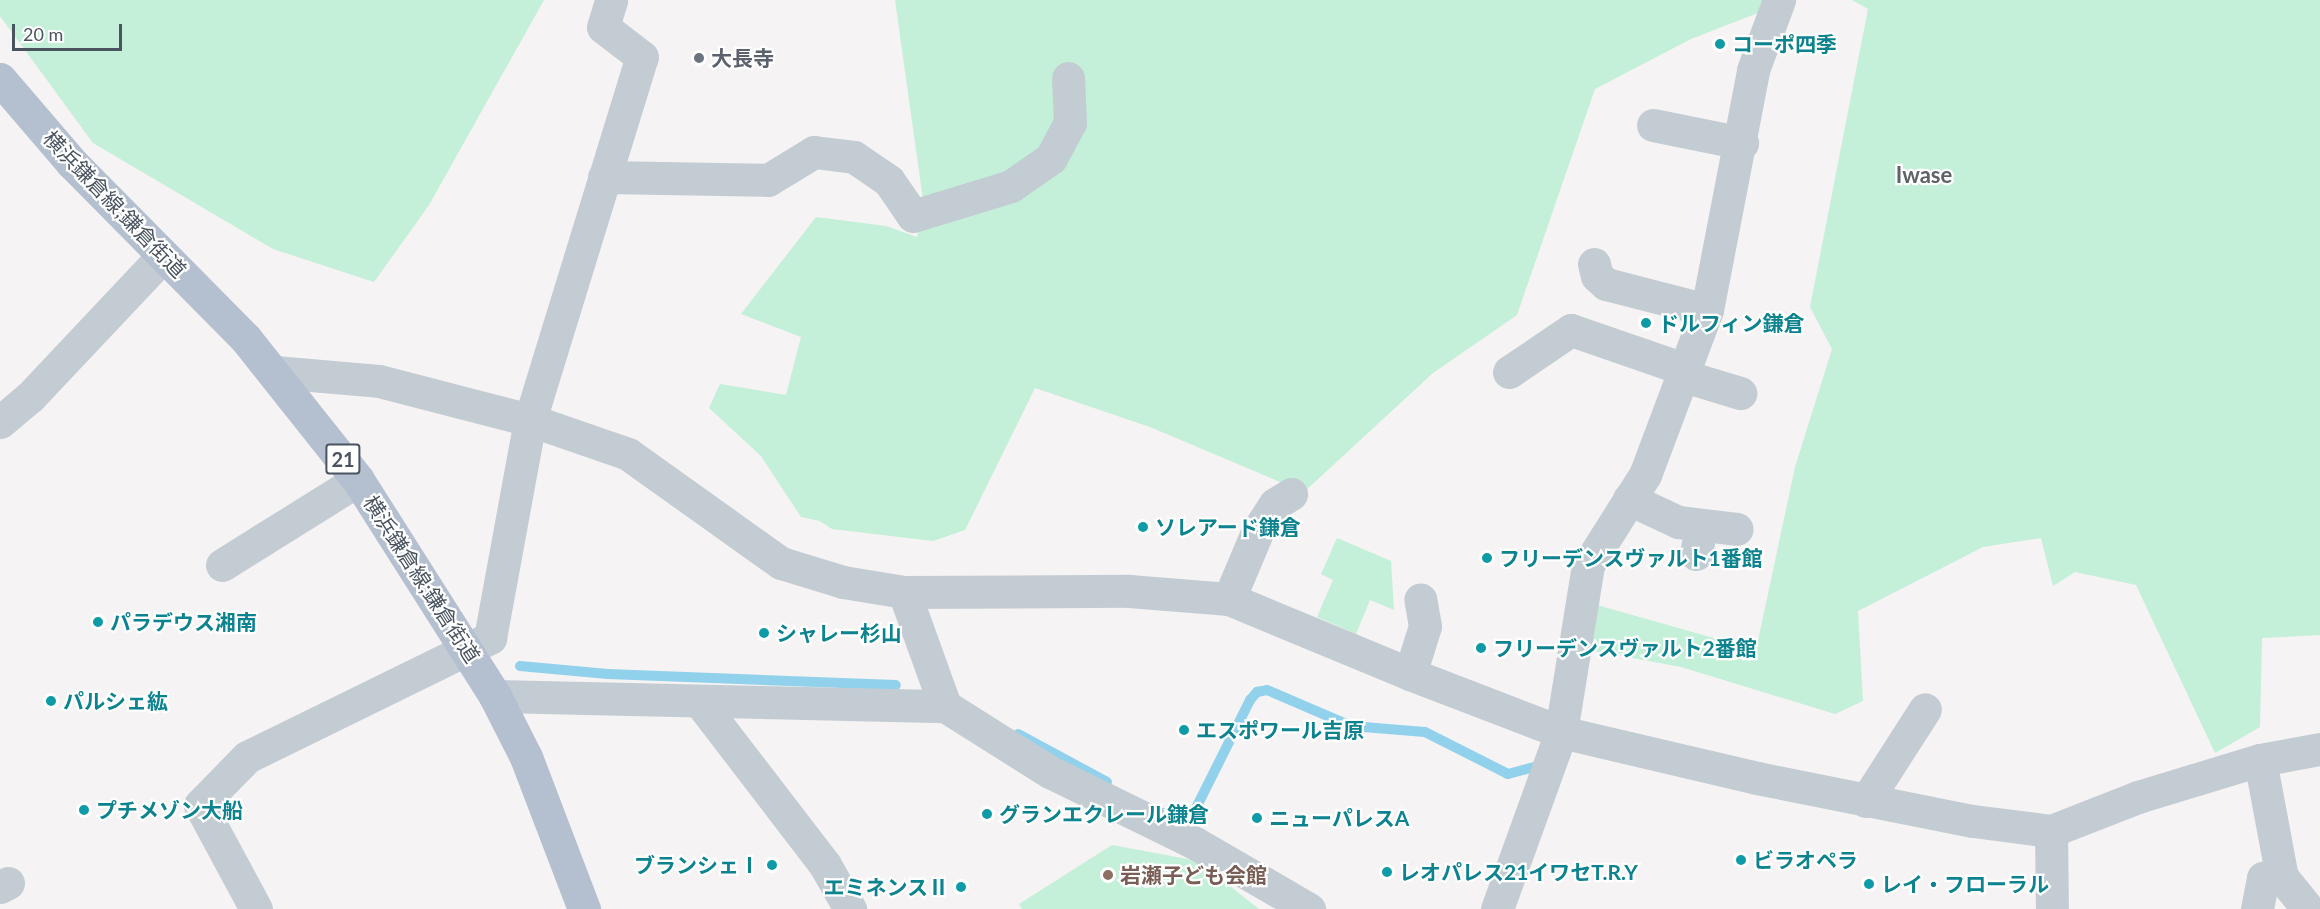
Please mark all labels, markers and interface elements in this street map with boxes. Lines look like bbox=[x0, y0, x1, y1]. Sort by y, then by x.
scale bar bbox=[15, 12, 124, 50]
text: 20 m bbox=[23, 23, 63, 45]
place label: コーポ四季 bbox=[1732, 31, 1837, 57]
marker: コーポ四季 bbox=[1713, 37, 1727, 51]
place label: 大長寺 bbox=[711, 45, 774, 71]
marker: 大長寺 bbox=[692, 51, 706, 65]
street label: 横浜鎌倉線;鎌倉街道 bbox=[38, 125, 192, 283]
district label: Iwase bbox=[1896, 162, 1952, 188]
place label: ドルフィン鎌倉 bbox=[1658, 310, 1805, 336]
marker: ドルフィン鎌倉 bbox=[1639, 316, 1653, 330]
road number: 21 bbox=[325, 442, 361, 476]
street label: 横浜鎌倉線;鎌倉街道 bbox=[358, 491, 486, 667]
place label: ソレアード鎌倉 bbox=[1155, 514, 1301, 540]
marker: ソレアード鎌倉 bbox=[1136, 520, 1150, 534]
place label: フリーデンスヴァルト1番館 bbox=[1499, 545, 1763, 571]
marker: フリーデンスヴァルト1番館 bbox=[1480, 551, 1494, 565]
place label: パラデウス湘南 bbox=[110, 609, 257, 635]
marker: パラデウス湘南 bbox=[91, 615, 105, 629]
place label: シャレー杉山 bbox=[776, 620, 902, 646]
marker: シャレー杉山 bbox=[757, 626, 771, 640]
place label: フリーデンスヴァルト2番館 bbox=[1493, 635, 1757, 661]
marker: フリーデンスヴァルト2番館 bbox=[1474, 641, 1488, 655]
place label: パルシェ紘 bbox=[63, 688, 168, 714]
marker: パルシェ紘 bbox=[44, 694, 58, 708]
place label: エスポワール吉原 bbox=[1196, 717, 1364, 743]
marker: エスポワール吉原 bbox=[1177, 723, 1191, 737]
place label: プチメゾン大船 bbox=[96, 797, 243, 823]
place label: グランエクレール鎌倉 bbox=[999, 801, 1209, 827]
marker: プチメゾン大船 bbox=[77, 803, 91, 817]
place label: ニューパレスA bbox=[1269, 805, 1410, 831]
marker: グランエクレール鎌倉 bbox=[980, 807, 994, 821]
marker: ニューパレスA bbox=[1250, 811, 1264, 825]
place label: ビラオペラ bbox=[1753, 847, 1858, 873]
place label: ブランシェⅠ bbox=[634, 852, 760, 878]
marker: ビラオペラ bbox=[1734, 853, 1748, 867]
marker: ブランシェⅠ bbox=[765, 858, 779, 872]
place label: レオパレス21イワセT.R.Y bbox=[1399, 859, 1638, 885]
place label: 岩瀬子ども会館 bbox=[1120, 862, 1267, 888]
marker: レオパレス21イワセT.R.Y bbox=[1380, 865, 1394, 879]
marker: 岩瀬子ども会館 bbox=[1101, 868, 1115, 882]
place label: レイ・フローラル bbox=[1881, 871, 2049, 897]
place label: エミネンスⅡ bbox=[823, 874, 949, 900]
marker: レイ・フローラル bbox=[1862, 877, 1876, 891]
marker: エミネンスⅡ bbox=[954, 880, 968, 894]

